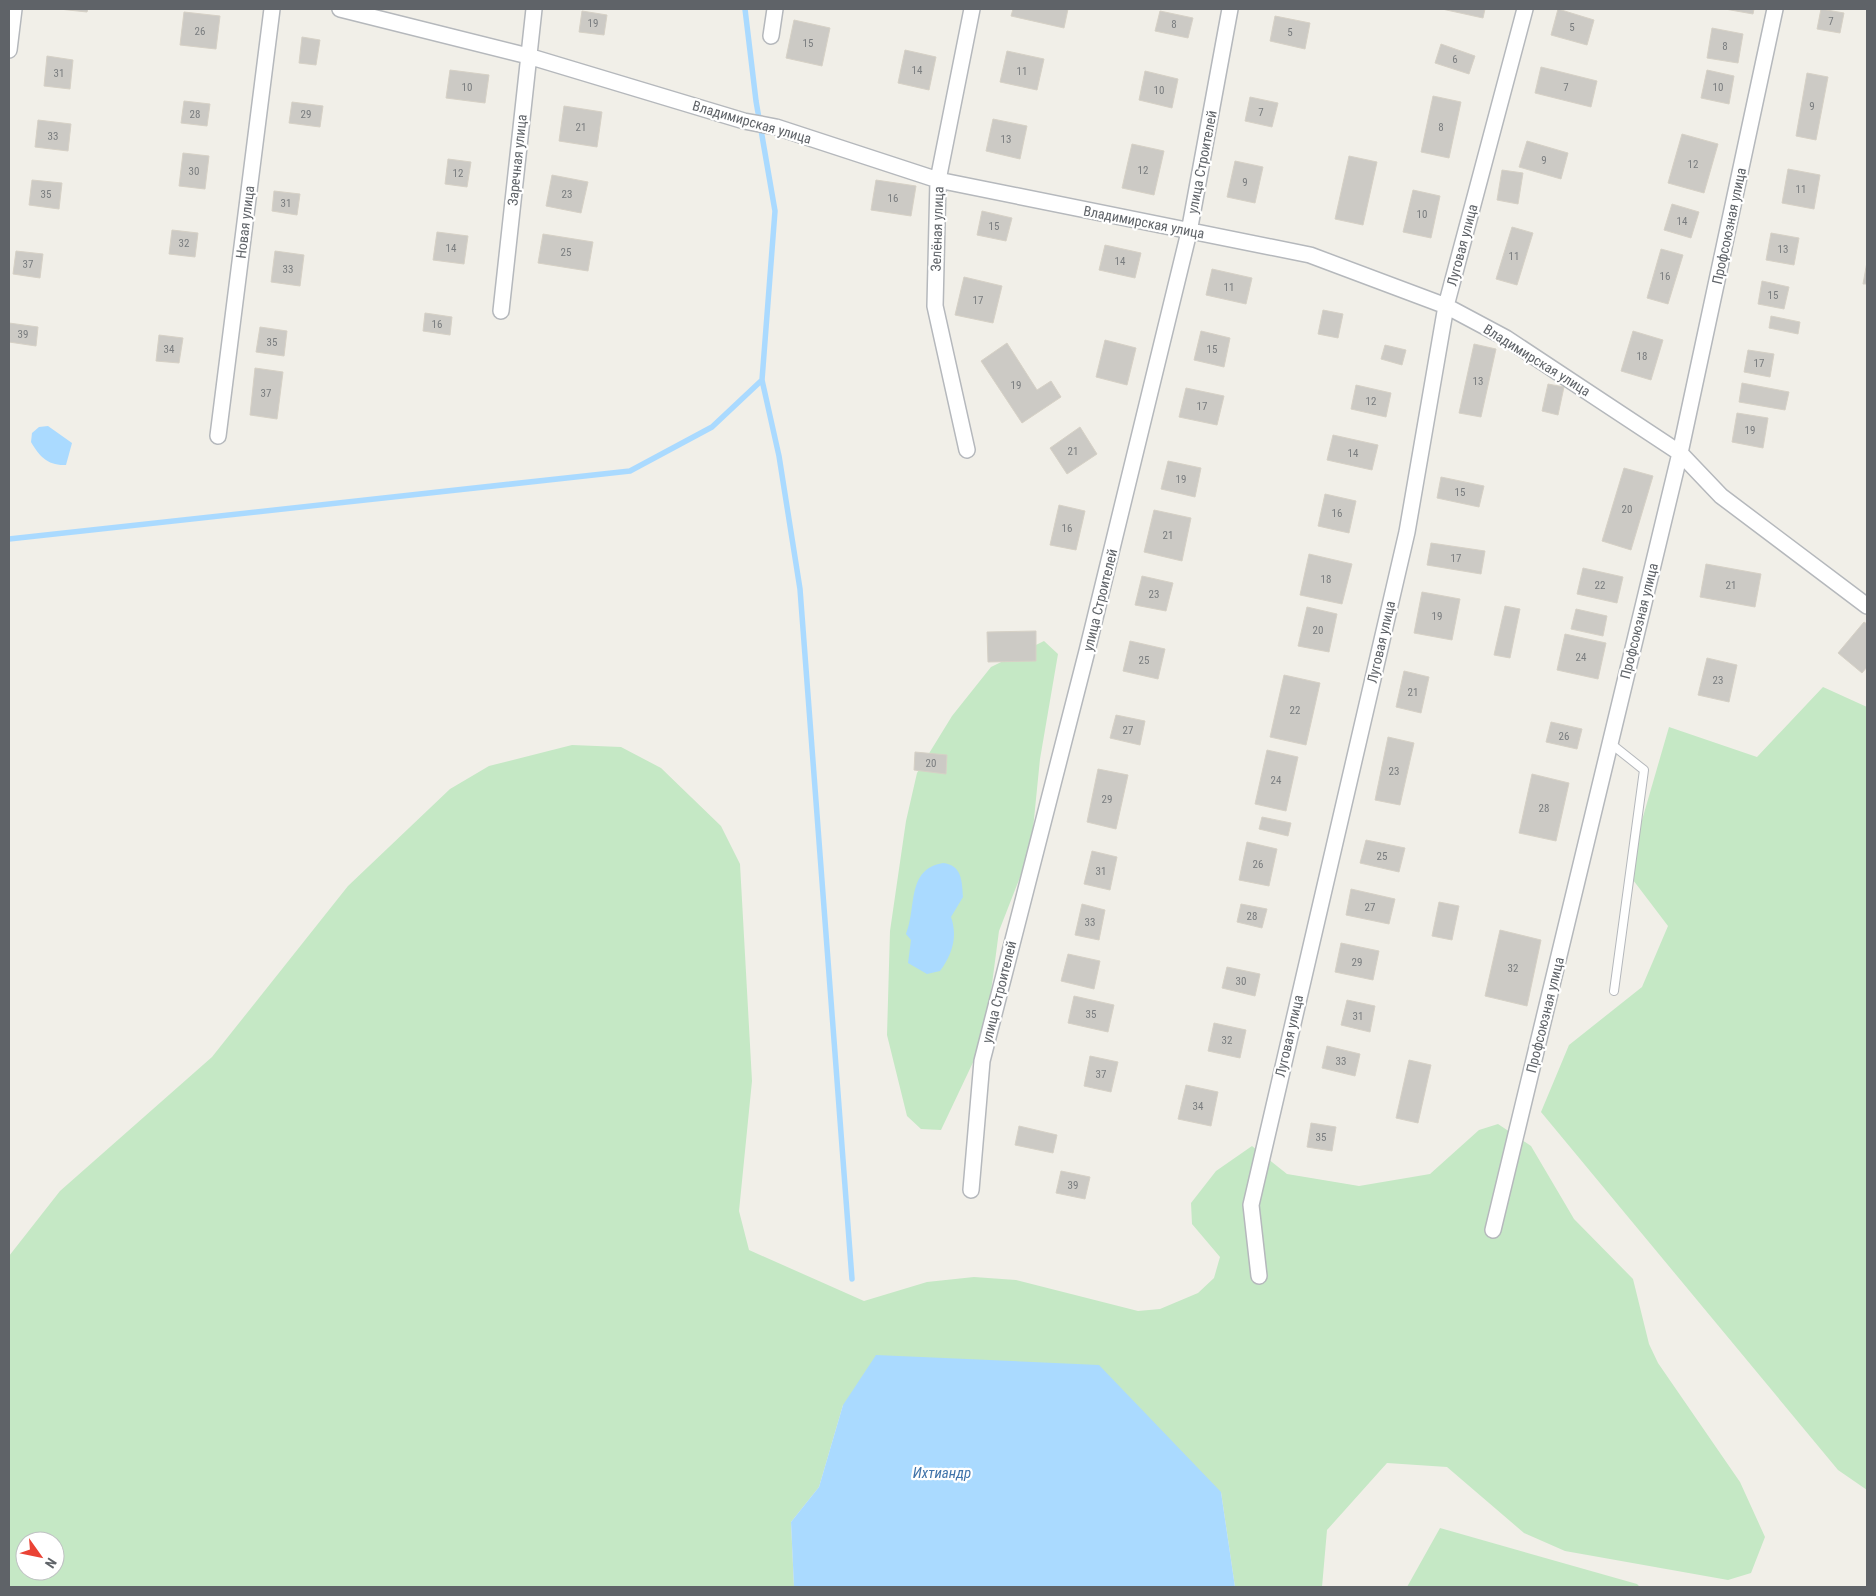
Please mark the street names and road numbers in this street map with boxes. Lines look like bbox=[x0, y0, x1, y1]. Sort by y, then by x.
street label: Владимирская улица bbox=[691, 97, 813, 147]
street label: улица Строителей bbox=[1184, 109, 1220, 215]
street label: Заречная улица bbox=[504, 114, 530, 206]
street label: Профсоюзная улица bbox=[1709, 166, 1749, 286]
street label: Новая улица bbox=[233, 185, 257, 259]
street label: Зелёная улица bbox=[928, 186, 946, 272]
street label: Владимирская улица bbox=[1082, 202, 1206, 242]
street label: Луговая улица bbox=[1443, 202, 1481, 288]
street label: Владимирская улица bbox=[1481, 321, 1593, 399]
street label: улица Строителей bbox=[1080, 547, 1120, 653]
street label: Профсоюзная улица bbox=[1617, 561, 1661, 681]
street label: Луговая улица bbox=[1364, 599, 1398, 685]
street label: улица Строителей bbox=[979, 939, 1019, 1045]
street label: Профсоюзная улица bbox=[1523, 955, 1567, 1075]
street label: Луговая улица bbox=[1272, 993, 1306, 1079]

